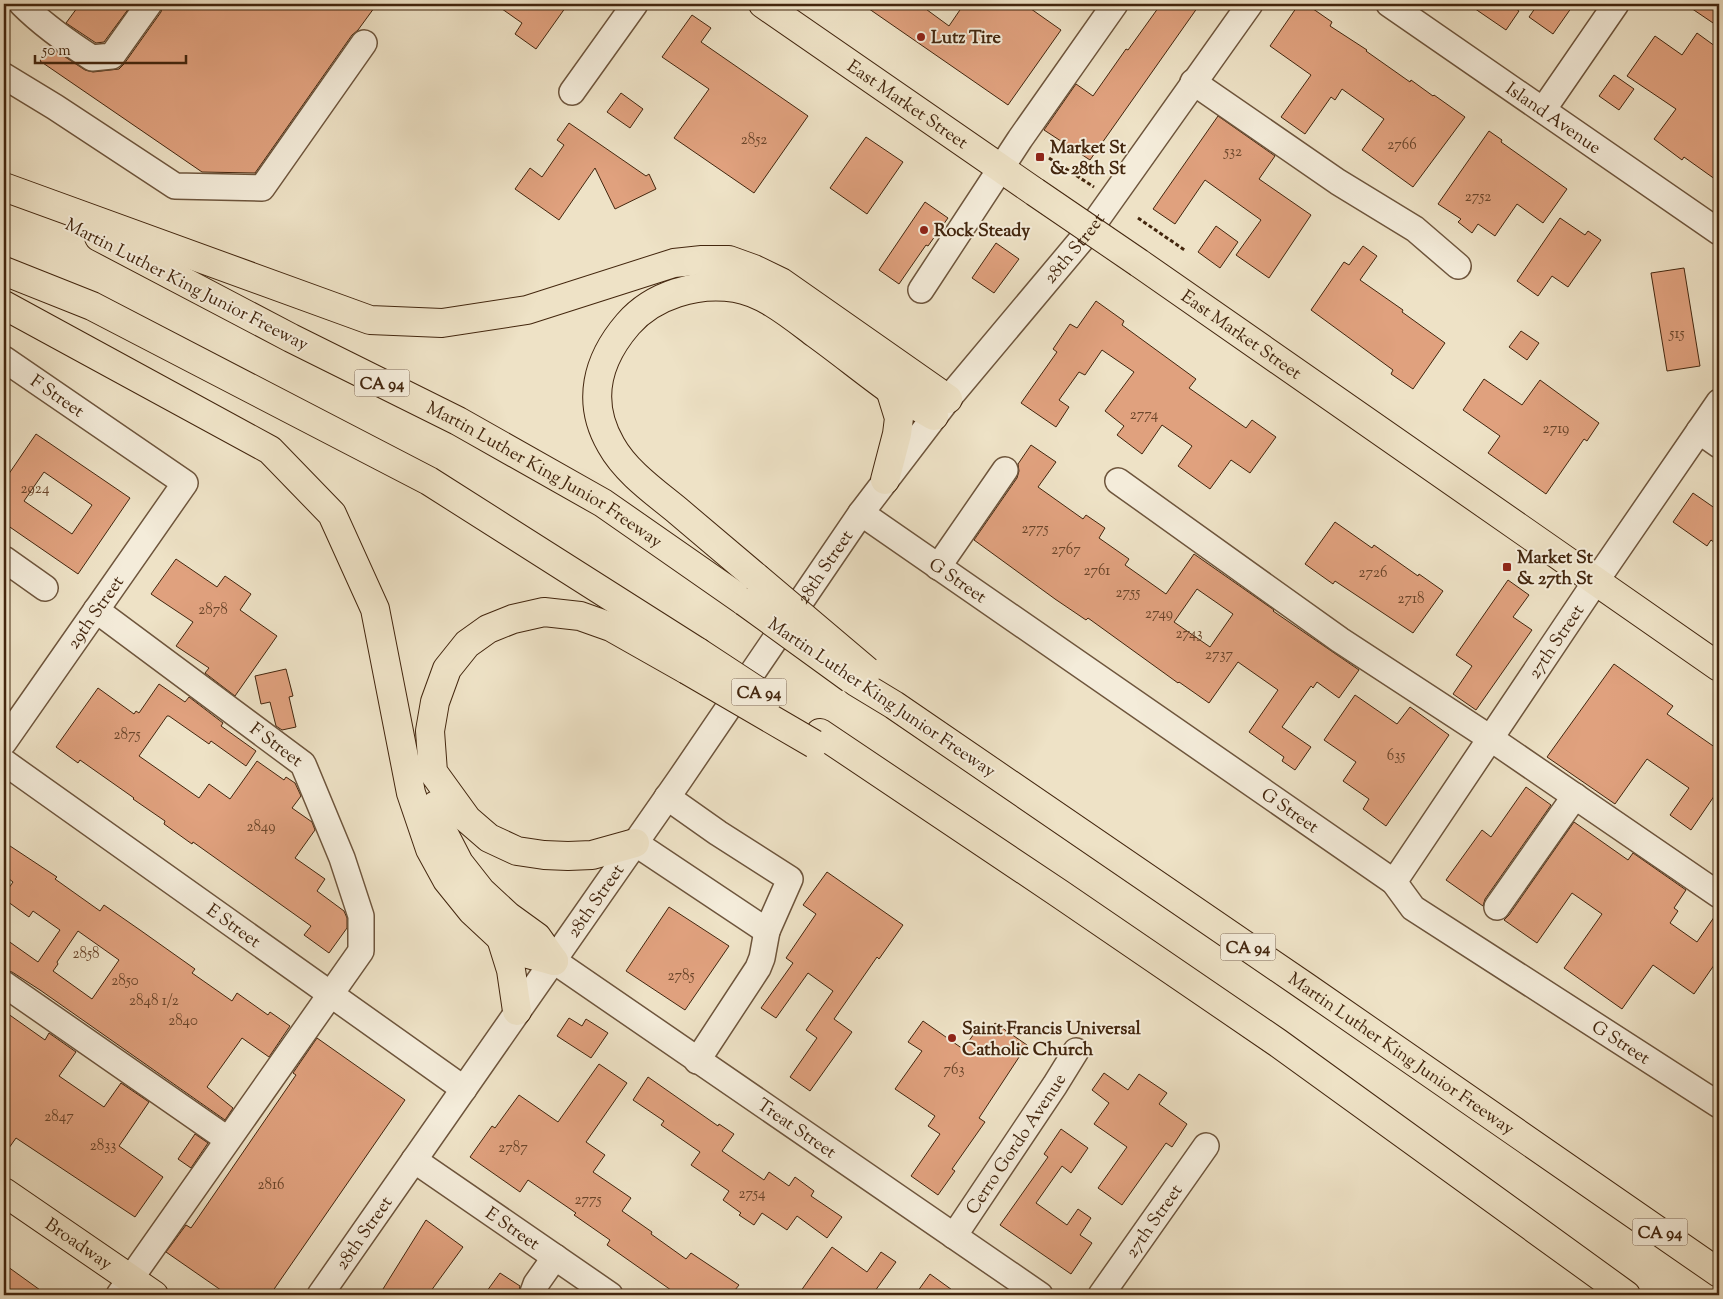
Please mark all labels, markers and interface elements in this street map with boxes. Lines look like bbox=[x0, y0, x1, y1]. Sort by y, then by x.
place label: Lutz Tire bbox=[931, 26, 1002, 52]
marker: Lutz Tire bbox=[915, 31, 927, 43]
scale bar bbox=[35, 32, 186, 64]
text: 50 m bbox=[41, 41, 71, 62]
street label: East Market Street bbox=[841, 55, 972, 157]
street label: Island Avenue bbox=[1499, 77, 1605, 162]
house number: 2852 bbox=[741, 130, 767, 151]
house number: 2766 bbox=[1387, 135, 1417, 156]
place label: Market St & 28th St bbox=[1050, 136, 1127, 183]
house number: 532 bbox=[1223, 142, 1242, 163]
marker: Market St & 28th St bbox=[1034, 151, 1046, 163]
house number: 2752 bbox=[1465, 187, 1491, 208]
street label: 28th Street bbox=[1039, 208, 1112, 290]
street label: Martin Luther King Junior Freeway bbox=[60, 213, 312, 359]
place label: Rock Steady bbox=[934, 219, 1030, 245]
marker: Rock Steady bbox=[918, 224, 930, 236]
street label: East Market Street bbox=[1175, 285, 1306, 387]
house number: 515 bbox=[1668, 324, 1685, 345]
road number: CA 94 bbox=[354, 369, 410, 396]
street label: F Street bbox=[24, 370, 89, 425]
street label: Martin Luther King Junior Freeway bbox=[421, 396, 667, 555]
house number: 2774 bbox=[1130, 405, 1159, 426]
house number: 2719 bbox=[1543, 419, 1569, 440]
house number: 2924 bbox=[21, 479, 50, 500]
house number: 2775 bbox=[1021, 519, 1049, 540]
street label: 28th Street bbox=[792, 526, 861, 610]
house number: 2767 bbox=[1051, 540, 1081, 561]
place label: Market St & 27th St bbox=[1517, 546, 1594, 593]
street label: G Street bbox=[923, 553, 991, 611]
house number: 2761 bbox=[1084, 561, 1110, 582]
marker: Market St & 27th St bbox=[1501, 561, 1513, 573]
house number: 2726 bbox=[1359, 563, 1387, 584]
street label: 29th Street bbox=[62, 571, 131, 655]
house number: 2755 bbox=[1116, 583, 1140, 604]
house number: 2718 bbox=[1397, 589, 1425, 610]
house number: 2878 bbox=[198, 600, 228, 621]
street label: 27th Street bbox=[1523, 600, 1592, 685]
house number: 2749 bbox=[1145, 604, 1173, 625]
street label: Martin Luther King Junior Freeway bbox=[762, 612, 1000, 785]
house number: 2743 bbox=[1175, 624, 1203, 645]
house number: 2737 bbox=[1205, 645, 1234, 666]
road number: CA 94 bbox=[732, 679, 786, 706]
street label: F Street bbox=[243, 717, 307, 774]
house number: 2875 bbox=[113, 725, 141, 746]
house number: 635 bbox=[1387, 746, 1405, 767]
street label: G Street bbox=[1255, 783, 1323, 841]
house number: 2849 bbox=[246, 817, 276, 838]
street label: 28th Street bbox=[562, 860, 632, 944]
street label: E Street bbox=[200, 899, 265, 955]
road number: CA 94 bbox=[1220, 934, 1276, 960]
house number: 2858 bbox=[72, 944, 100, 965]
house number: 2785 bbox=[667, 966, 695, 987]
street label: Martin Luther King Junior Freeway bbox=[1282, 967, 1519, 1143]
house number: 2850 bbox=[111, 971, 139, 992]
house number: 2848 1/2 bbox=[129, 991, 179, 1012]
house number: 2840 bbox=[168, 1011, 198, 1032]
street label: G Street bbox=[1586, 1015, 1654, 1072]
place label: Saint Francis Universal Catholic Church bbox=[962, 1017, 1142, 1064]
marker: Saint Francis Universal Catholic Church bbox=[946, 1032, 958, 1044]
house number: 763 bbox=[943, 1060, 965, 1081]
street label: Cerro Gordo Avenue bbox=[961, 1069, 1074, 1221]
street label: Treat Street bbox=[751, 1093, 841, 1166]
house number: 2847 bbox=[44, 1107, 74, 1128]
house number: 2833 bbox=[90, 1136, 116, 1157]
house number: 2787 bbox=[498, 1138, 528, 1159]
house number: 2816 bbox=[257, 1175, 285, 1196]
street label: 27th Street bbox=[1120, 1180, 1190, 1264]
house number: 2754 bbox=[738, 1184, 766, 1205]
house number: 2775 bbox=[574, 1190, 602, 1211]
street label: 28th Street bbox=[330, 1192, 400, 1276]
street label: E Street bbox=[479, 1202, 544, 1258]
street label: Broadway bbox=[39, 1213, 117, 1278]
road number: CA 94 bbox=[1632, 1218, 1688, 1246]

